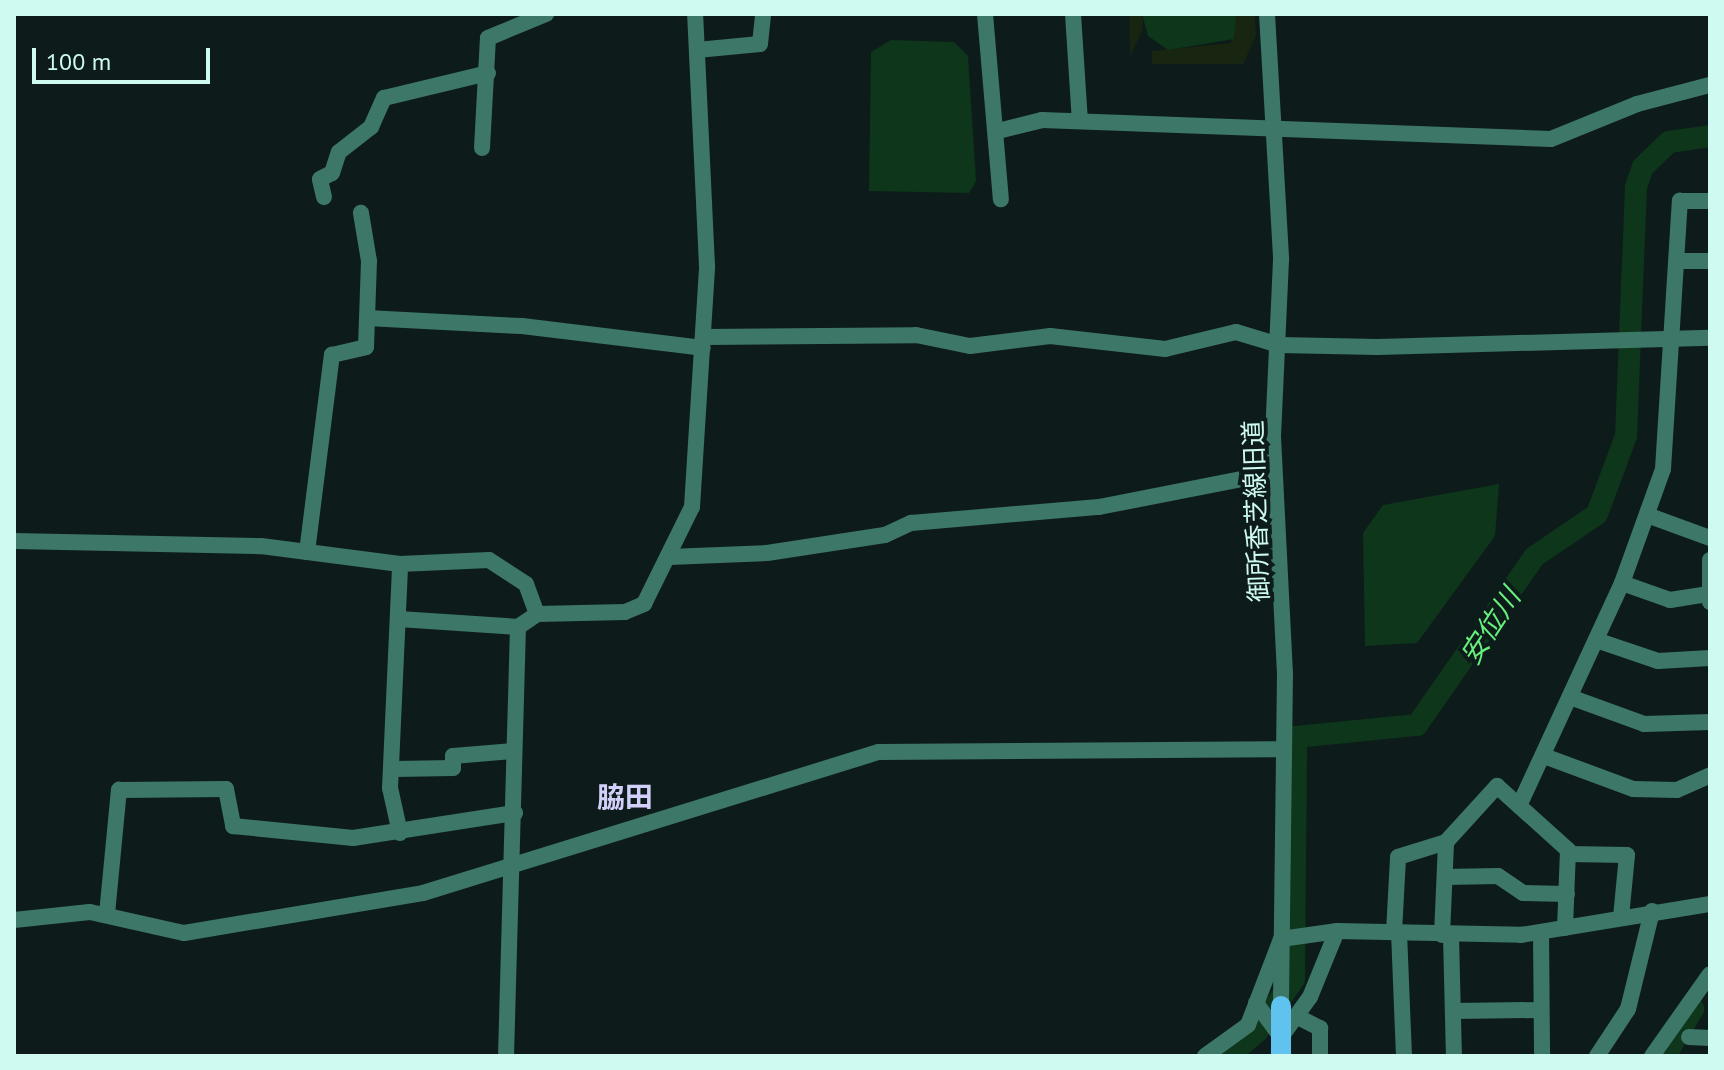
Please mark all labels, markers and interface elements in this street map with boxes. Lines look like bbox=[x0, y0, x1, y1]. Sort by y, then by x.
scale bar bbox=[36, 32, 214, 82]
text: 100 m bbox=[46, 46, 111, 77]
street label: 御所香芝線旧道 bbox=[1237, 420, 1275, 602]
water label: 安位川 bbox=[1453, 582, 1527, 670]
district label: 脇田 bbox=[597, 780, 653, 814]

